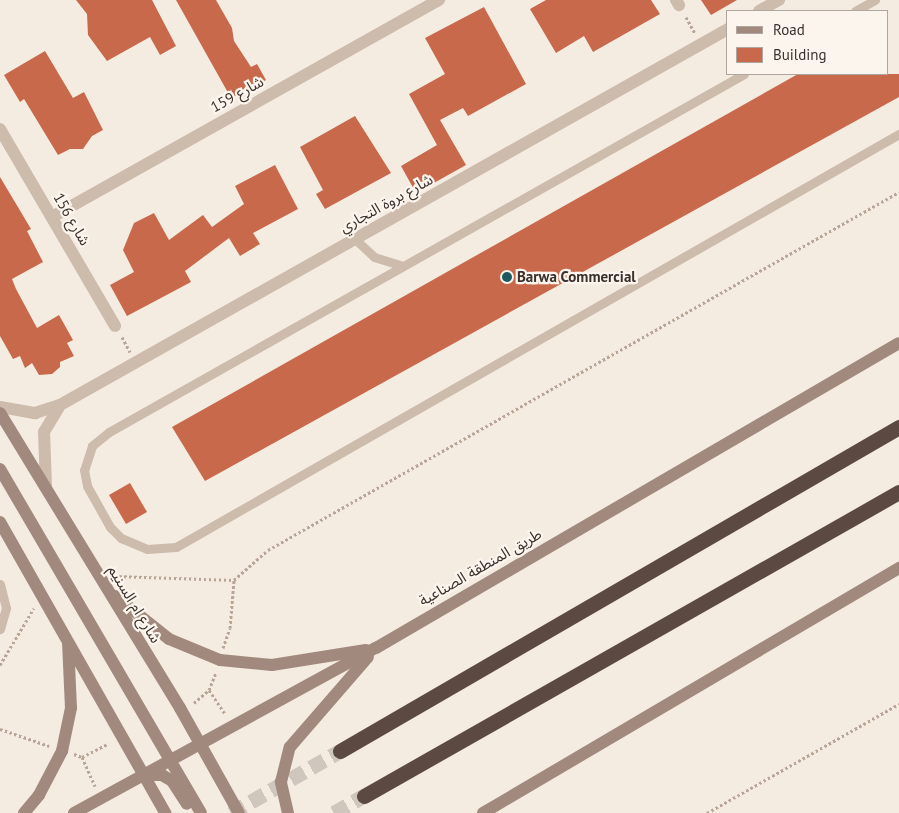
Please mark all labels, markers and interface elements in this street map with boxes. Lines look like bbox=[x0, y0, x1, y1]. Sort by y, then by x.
legend bbox=[726, 10, 889, 75]
text: Road bbox=[773, 20, 805, 39]
text: Building bbox=[773, 45, 827, 64]
street label: شارع 159 bbox=[207, 72, 267, 116]
street label: شارع بروة التجاري bbox=[336, 170, 436, 236]
street label: شارع 156 bbox=[50, 189, 94, 249]
place label: Barwa Commercial bbox=[517, 268, 636, 286]
marker: Barwa Commercial bbox=[501, 271, 513, 283]
street label: طريق المنطقة الصناعية bbox=[416, 525, 544, 609]
street label: شارع ام السنيم bbox=[105, 562, 165, 646]

